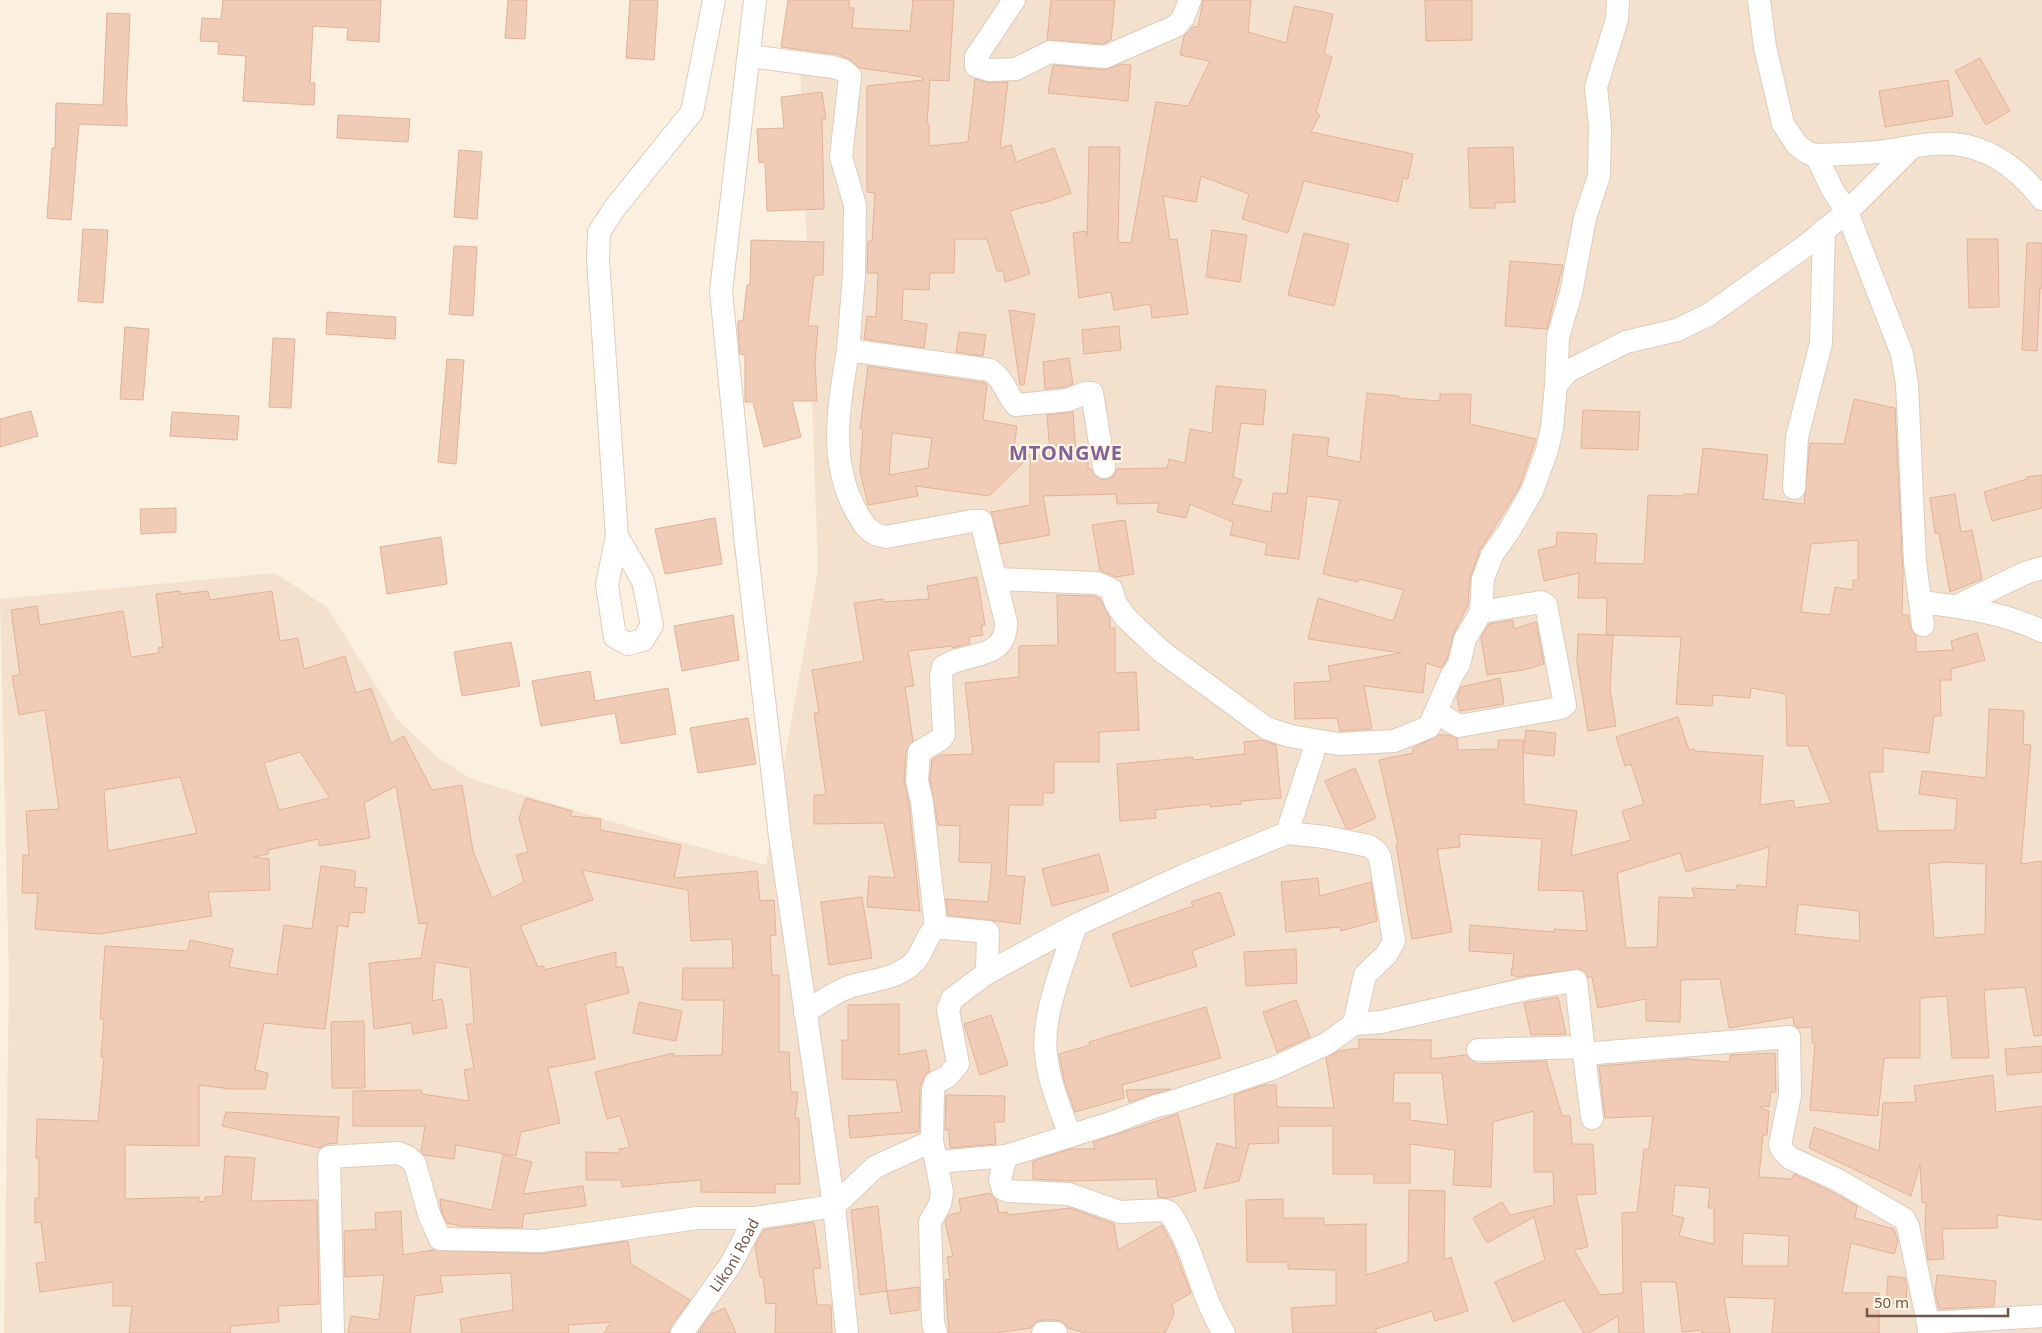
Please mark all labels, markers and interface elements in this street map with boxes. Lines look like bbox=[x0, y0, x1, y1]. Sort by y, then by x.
district label: MTONGWE bbox=[1009, 439, 1123, 466]
street label: Likoni Road bbox=[705, 1215, 763, 1296]
scale bar bbox=[1867, 1286, 2008, 1318]
text: 50 m bbox=[1874, 1292, 1909, 1312]

